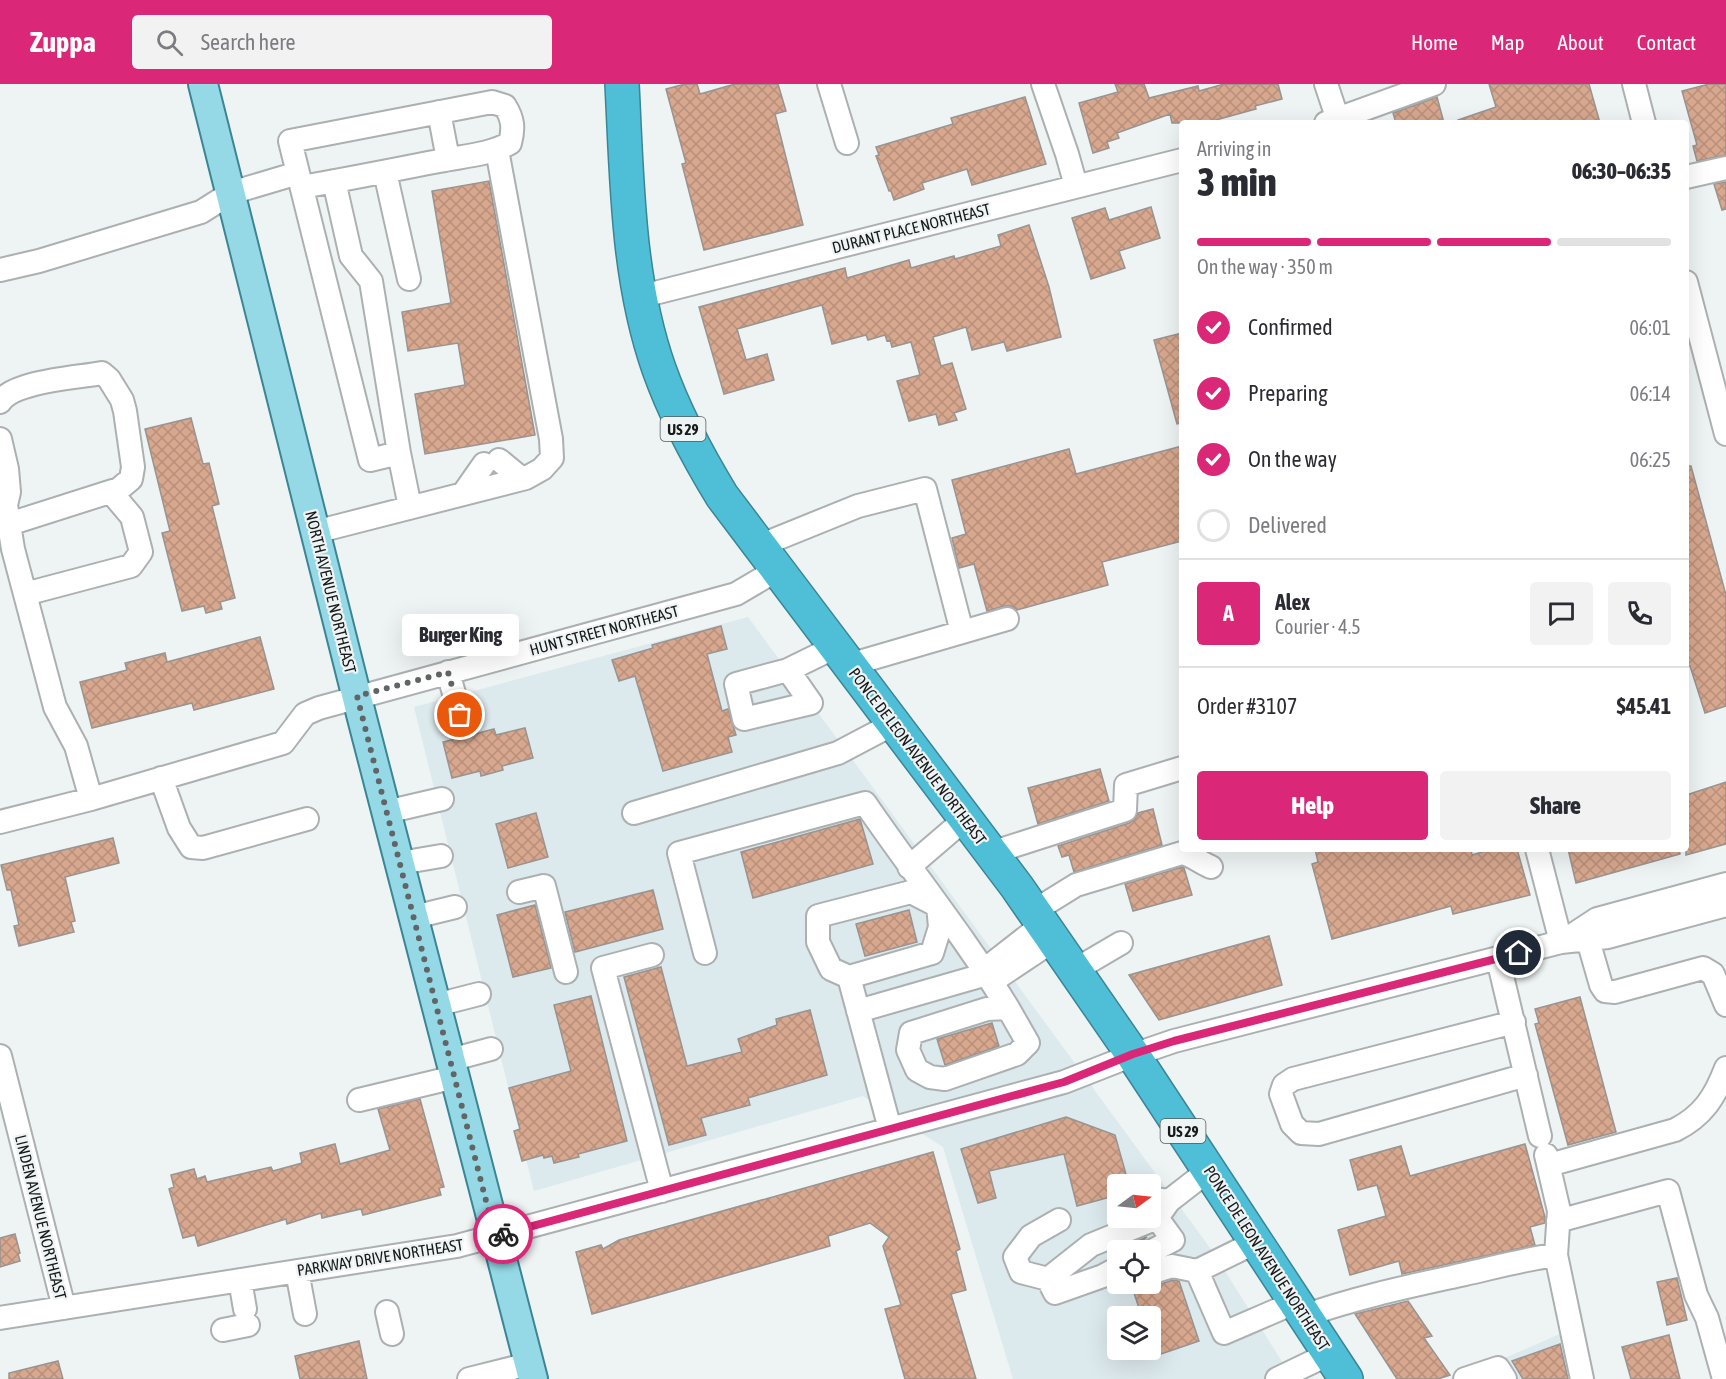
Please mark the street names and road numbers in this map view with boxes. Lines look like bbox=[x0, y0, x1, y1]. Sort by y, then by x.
street label: DURANT PLACE NORTHEAST bbox=[830, 200, 992, 256]
road number: US 29 bbox=[660, 417, 706, 441]
street label: NORTH AVENUE NORTHEAST bbox=[302, 509, 360, 675]
street label: HUNT STREET NORTHEAST bbox=[528, 601, 680, 659]
street label: PONCE DE LEON AVENUE NORTHEAST bbox=[846, 664, 990, 848]
road number: US 29 bbox=[1160, 1119, 1206, 1143]
street label: LINDEN AVENUE NORTHEAST bbox=[12, 1133, 70, 1301]
street label: PONCE DE LEON AVENUE NORTHEAST bbox=[1201, 1162, 1333, 1354]
street label: PARKWAY DRIVE NORTHEAST bbox=[296, 1235, 464, 1279]

